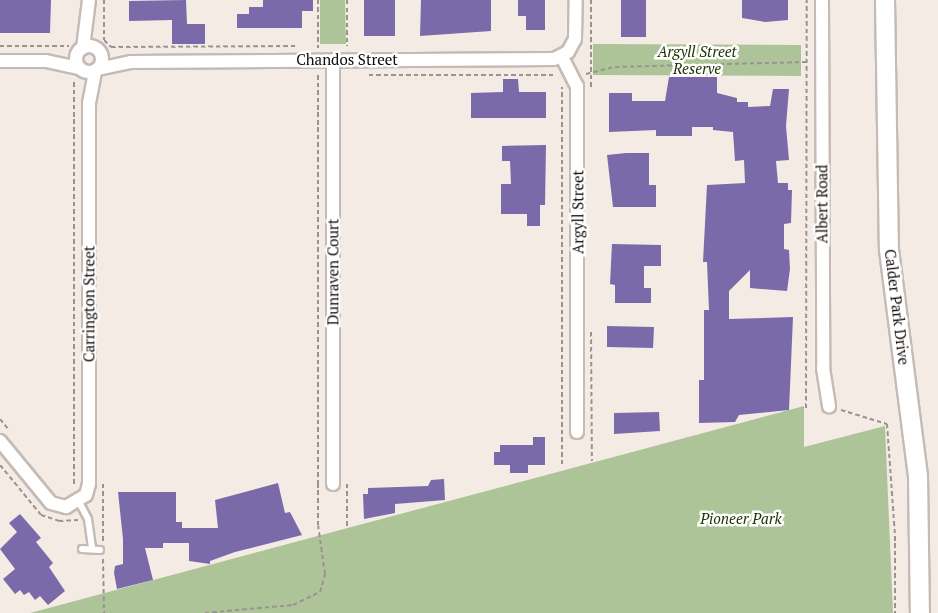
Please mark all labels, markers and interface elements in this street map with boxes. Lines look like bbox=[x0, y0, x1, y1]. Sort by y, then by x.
park label: Argyll Street Reserve bbox=[657, 42, 737, 77]
street label: Chandos Street bbox=[296, 51, 398, 69]
street label: Albert Road bbox=[813, 165, 831, 243]
street label: Argyll Street bbox=[569, 170, 587, 254]
street label: Dunraven Court bbox=[324, 219, 342, 325]
street label: Carrington Street bbox=[80, 246, 98, 362]
street label: Calder Park Drive bbox=[881, 248, 913, 366]
park label: Pioneer Park bbox=[700, 510, 782, 528]

